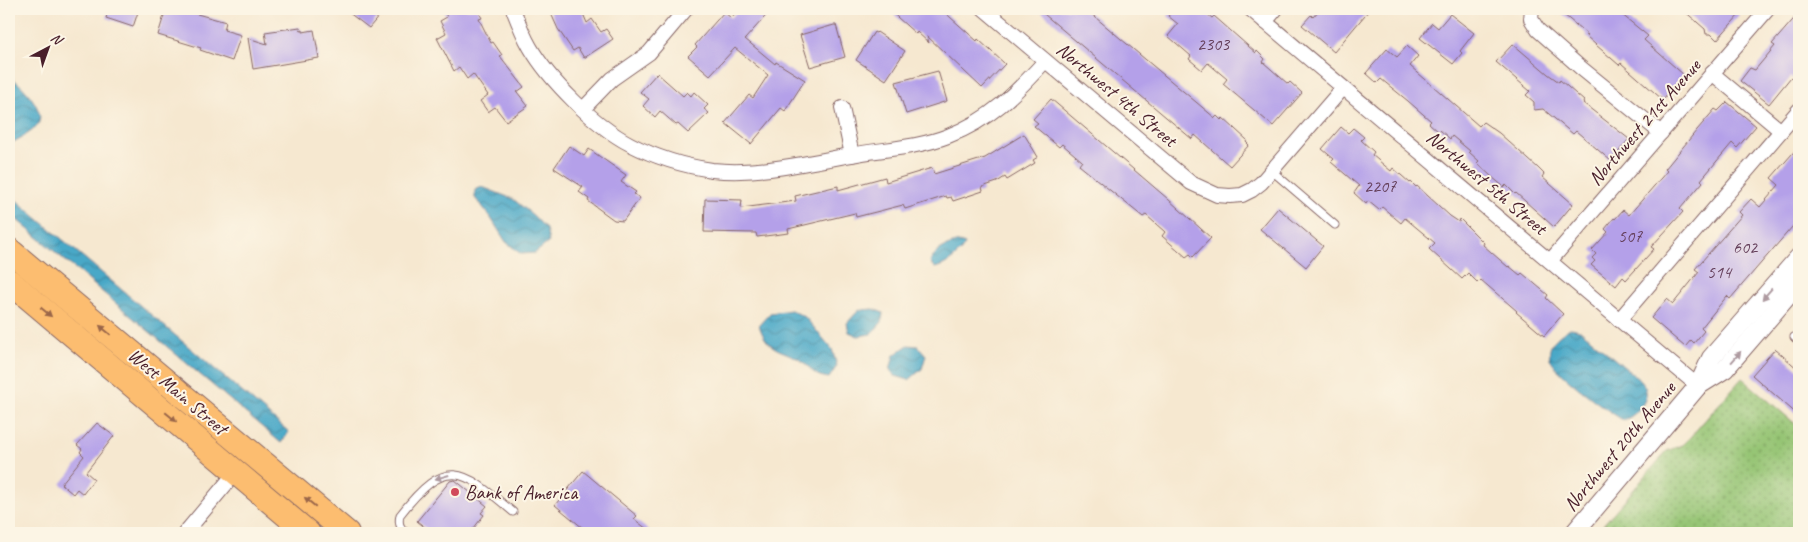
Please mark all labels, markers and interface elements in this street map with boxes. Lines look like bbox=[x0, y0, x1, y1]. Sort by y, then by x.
north arrow bbox=[22, 22, 72, 72]
text: N bbox=[47, 29, 67, 49]
house number: 2303 bbox=[1197, 33, 1231, 55]
street label: Northwest 4th Street bbox=[1051, 37, 1184, 154]
street label: Northwest 21st Avenue bbox=[1583, 53, 1707, 191]
street label: Northwest 5th Street bbox=[1421, 125, 1554, 242]
house number: 2207 bbox=[1364, 175, 1397, 197]
house number: 507 bbox=[1618, 225, 1643, 247]
house number: 602 bbox=[1733, 236, 1759, 258]
house number: 514 bbox=[1707, 261, 1733, 283]
one-way arrow bbox=[1762, 288, 1773, 300]
one-way arrow bbox=[40, 307, 53, 318]
one-way arrow bbox=[99, 325, 112, 336]
street label: West Main Street bbox=[123, 343, 235, 442]
one-way arrow bbox=[1730, 351, 1742, 363]
street label: Northwest 20th Avenue bbox=[1558, 375, 1682, 516]
one-way arrow bbox=[164, 411, 176, 423]
one-way arrow bbox=[435, 473, 450, 481]
place label: Bank of America bbox=[465, 480, 579, 505]
marker: Bank of America bbox=[449, 486, 461, 498]
one-way arrow bbox=[303, 496, 316, 507]

